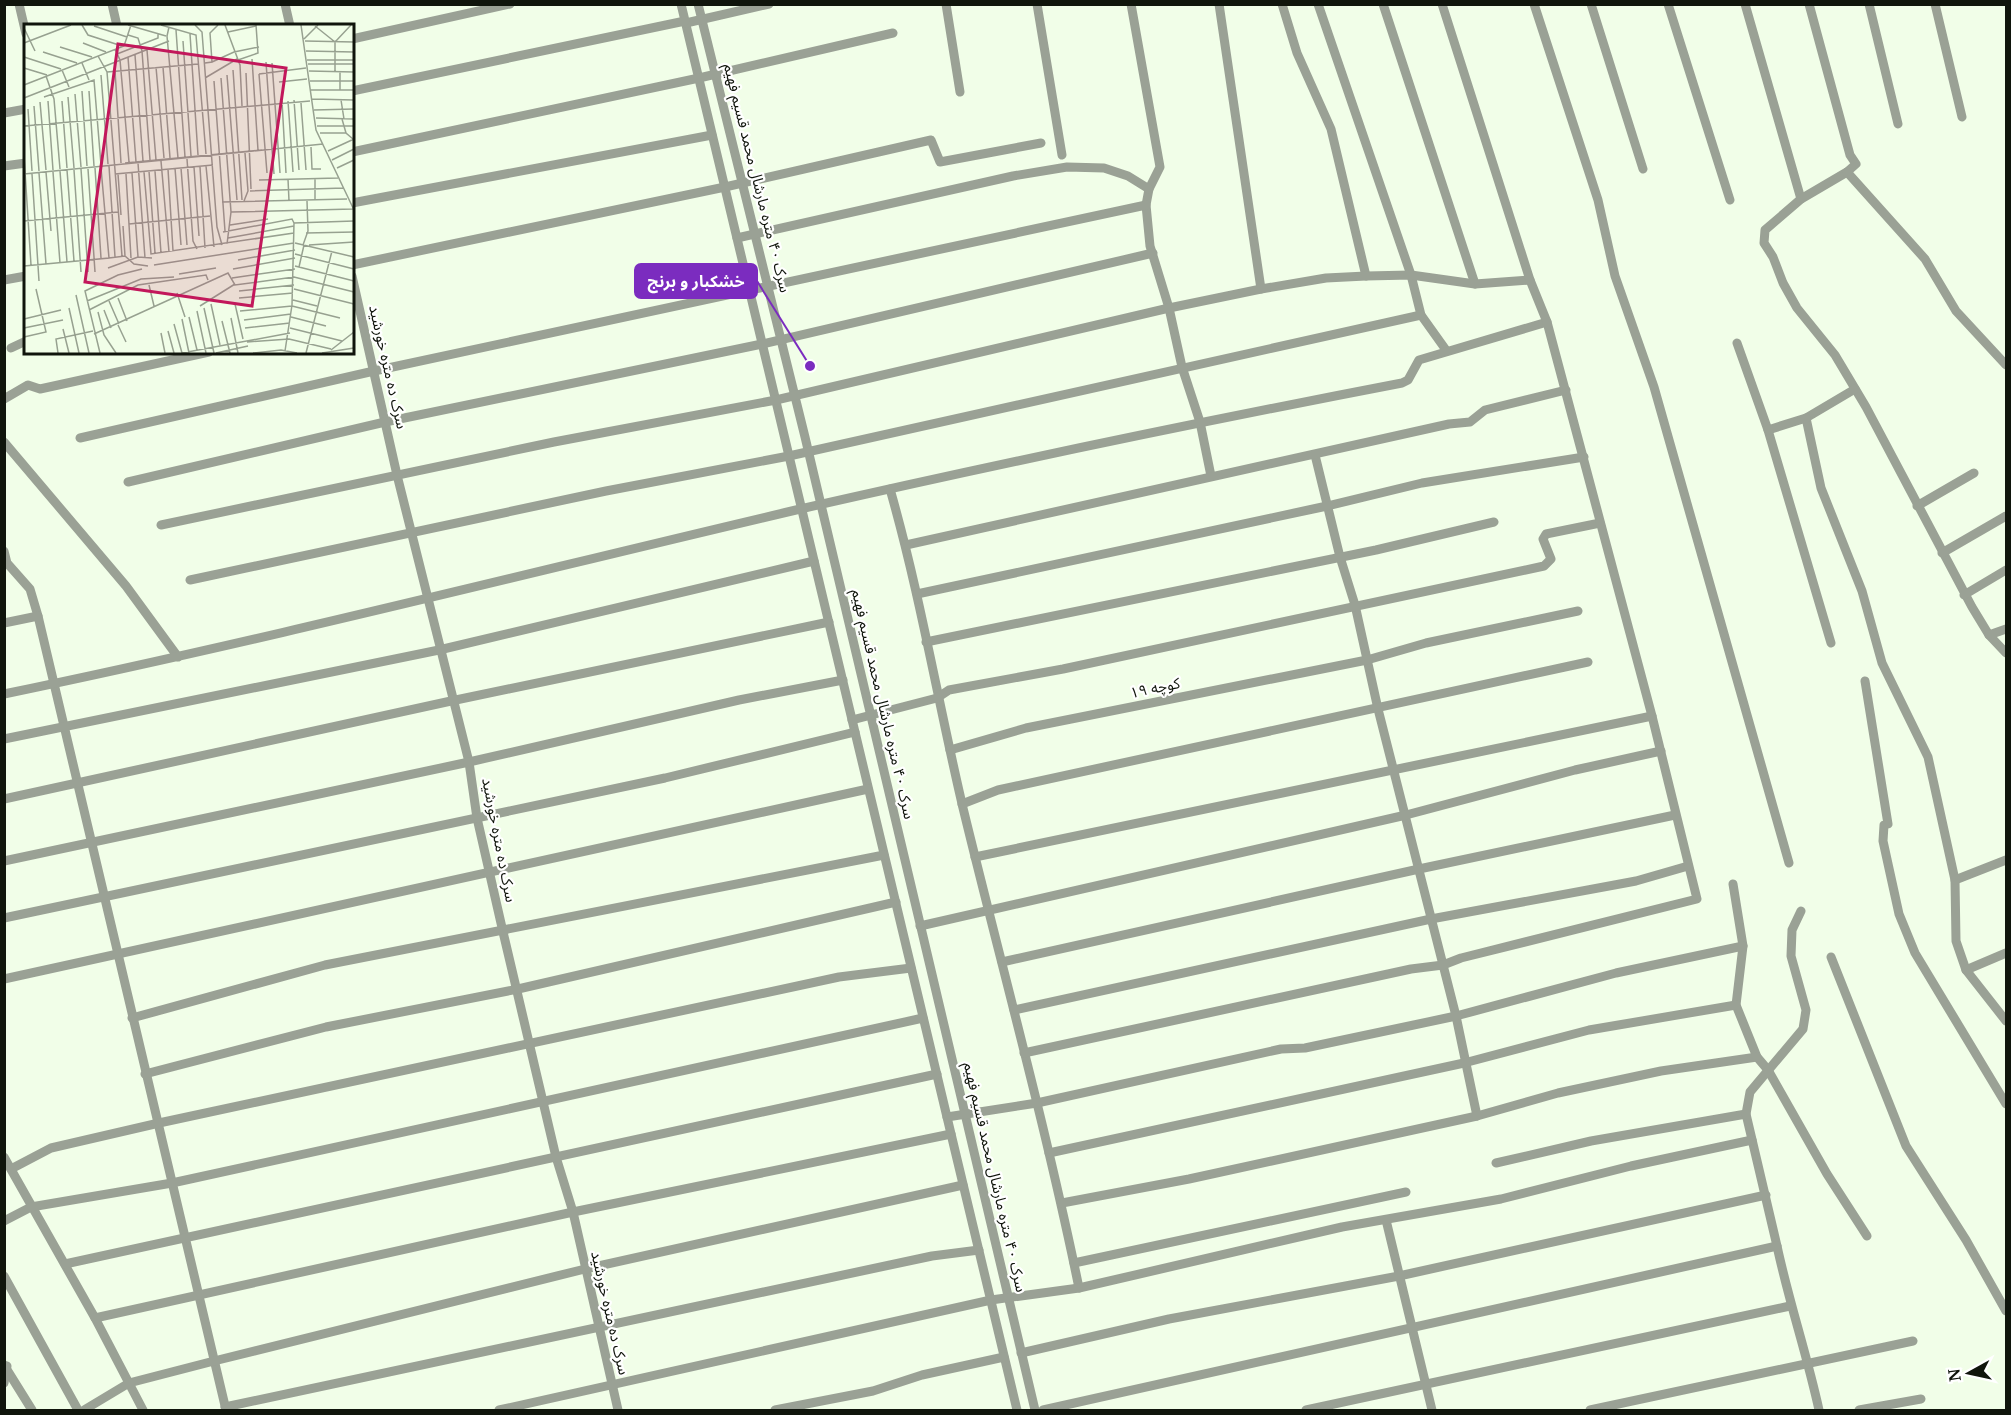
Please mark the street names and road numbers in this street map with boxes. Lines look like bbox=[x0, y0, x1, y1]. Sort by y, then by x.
street label: سرک ۴۰ متره مارشال محمد قسیم فهیم bbox=[718, 61, 796, 295]
street label: سرک ده متره خورشید bbox=[365, 303, 413, 431]
street label: سرک ۴۰ متره مارشال محمد قسیم فهیم bbox=[846, 587, 920, 821]
street label: کوچه ۱۹ bbox=[1128, 672, 1183, 703]
street label: سرک ده متره خورشید bbox=[478, 776, 522, 904]
street label: سرک ۴۰ متره مارشال محمد قسیم فهیم bbox=[958, 1060, 1032, 1294]
street label: سرک ده متره خورشید bbox=[587, 1249, 635, 1377]

